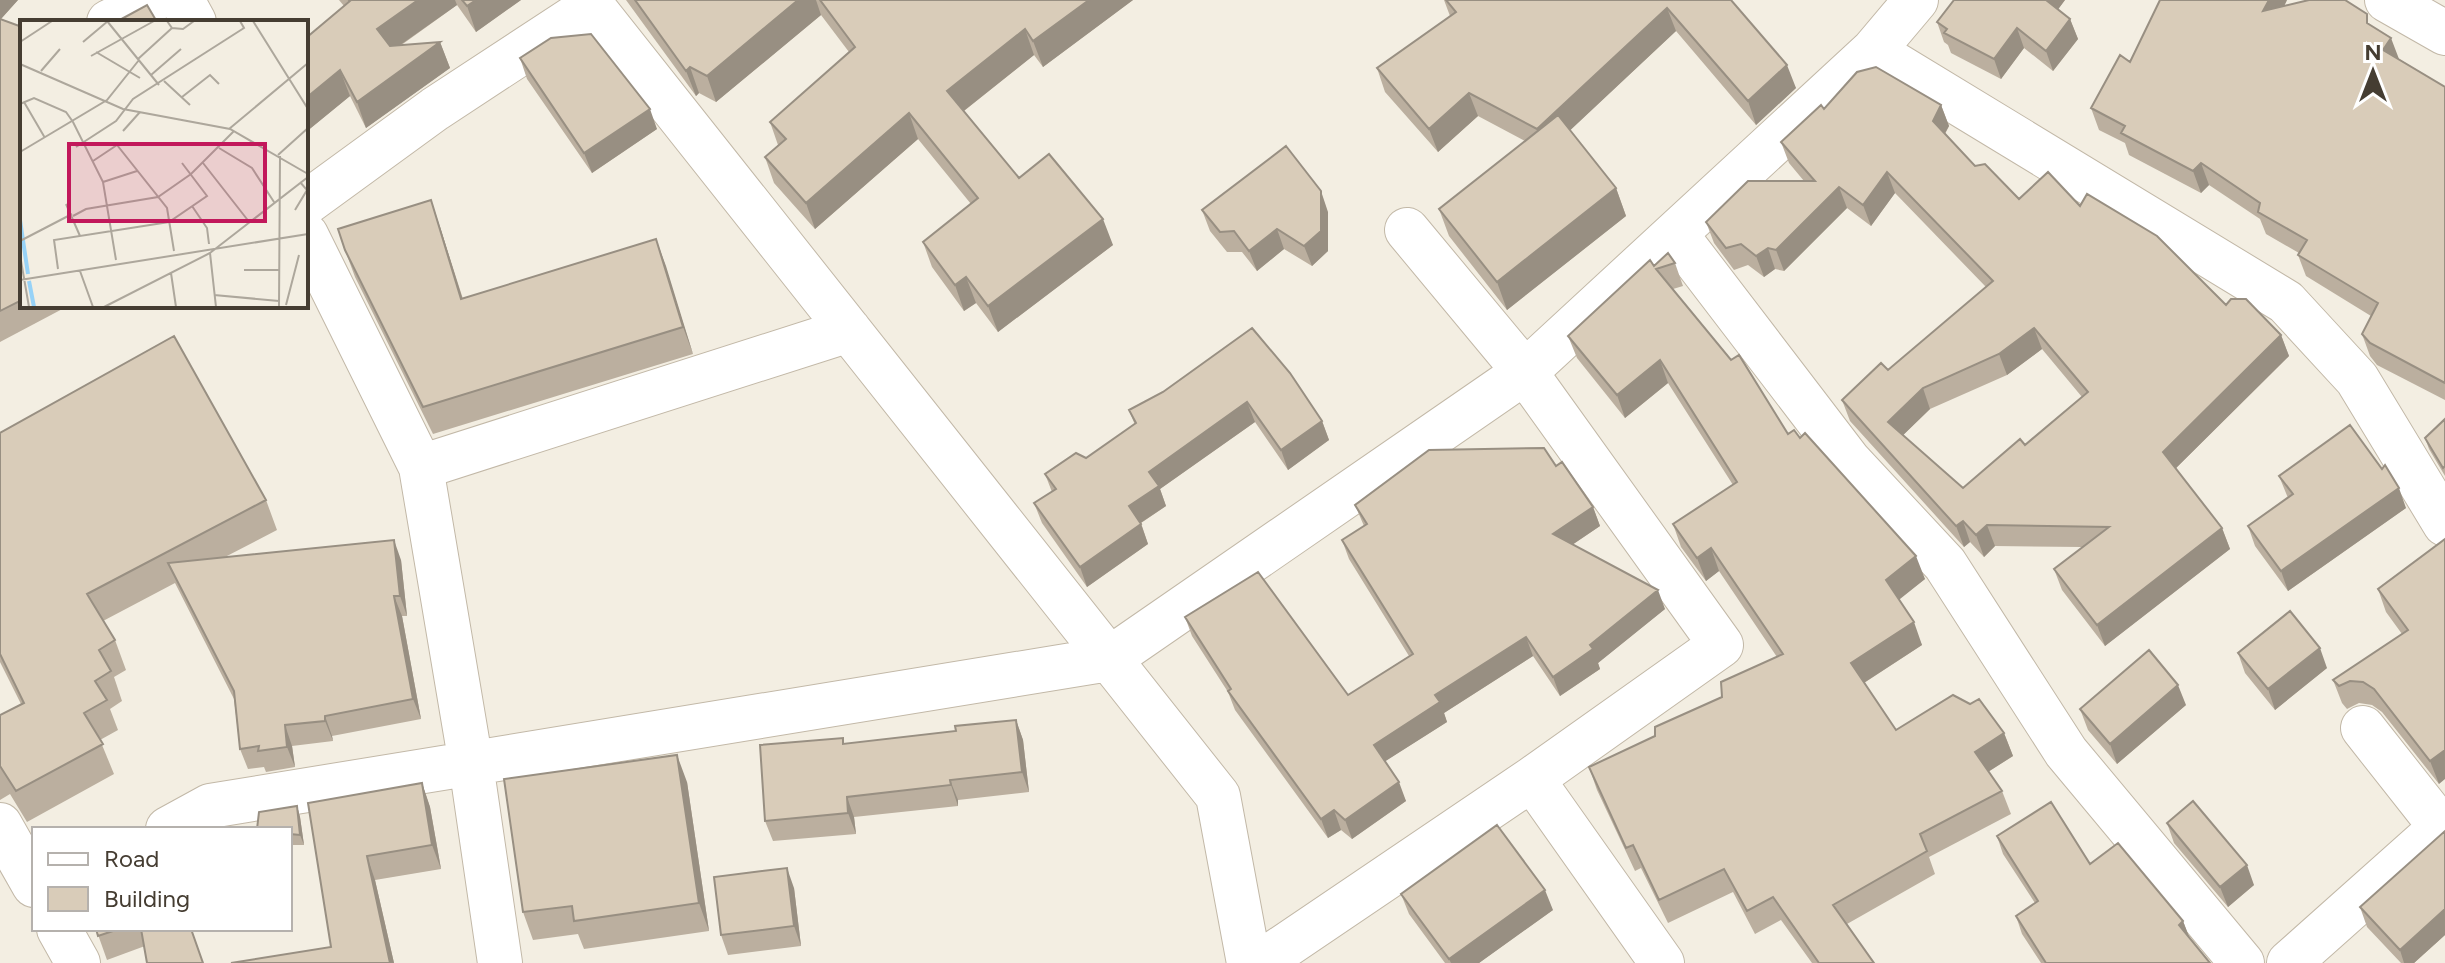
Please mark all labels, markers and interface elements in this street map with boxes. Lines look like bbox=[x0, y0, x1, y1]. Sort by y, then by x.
inset map bbox=[20, 20, 308, 308]
north arrow bbox=[2333, 32, 2413, 112]
text: N bbox=[2364, 39, 2382, 66]
legend bbox=[32, 827, 292, 931]
text: Road bbox=[104, 844, 159, 873]
text: Building bbox=[104, 884, 190, 913]

